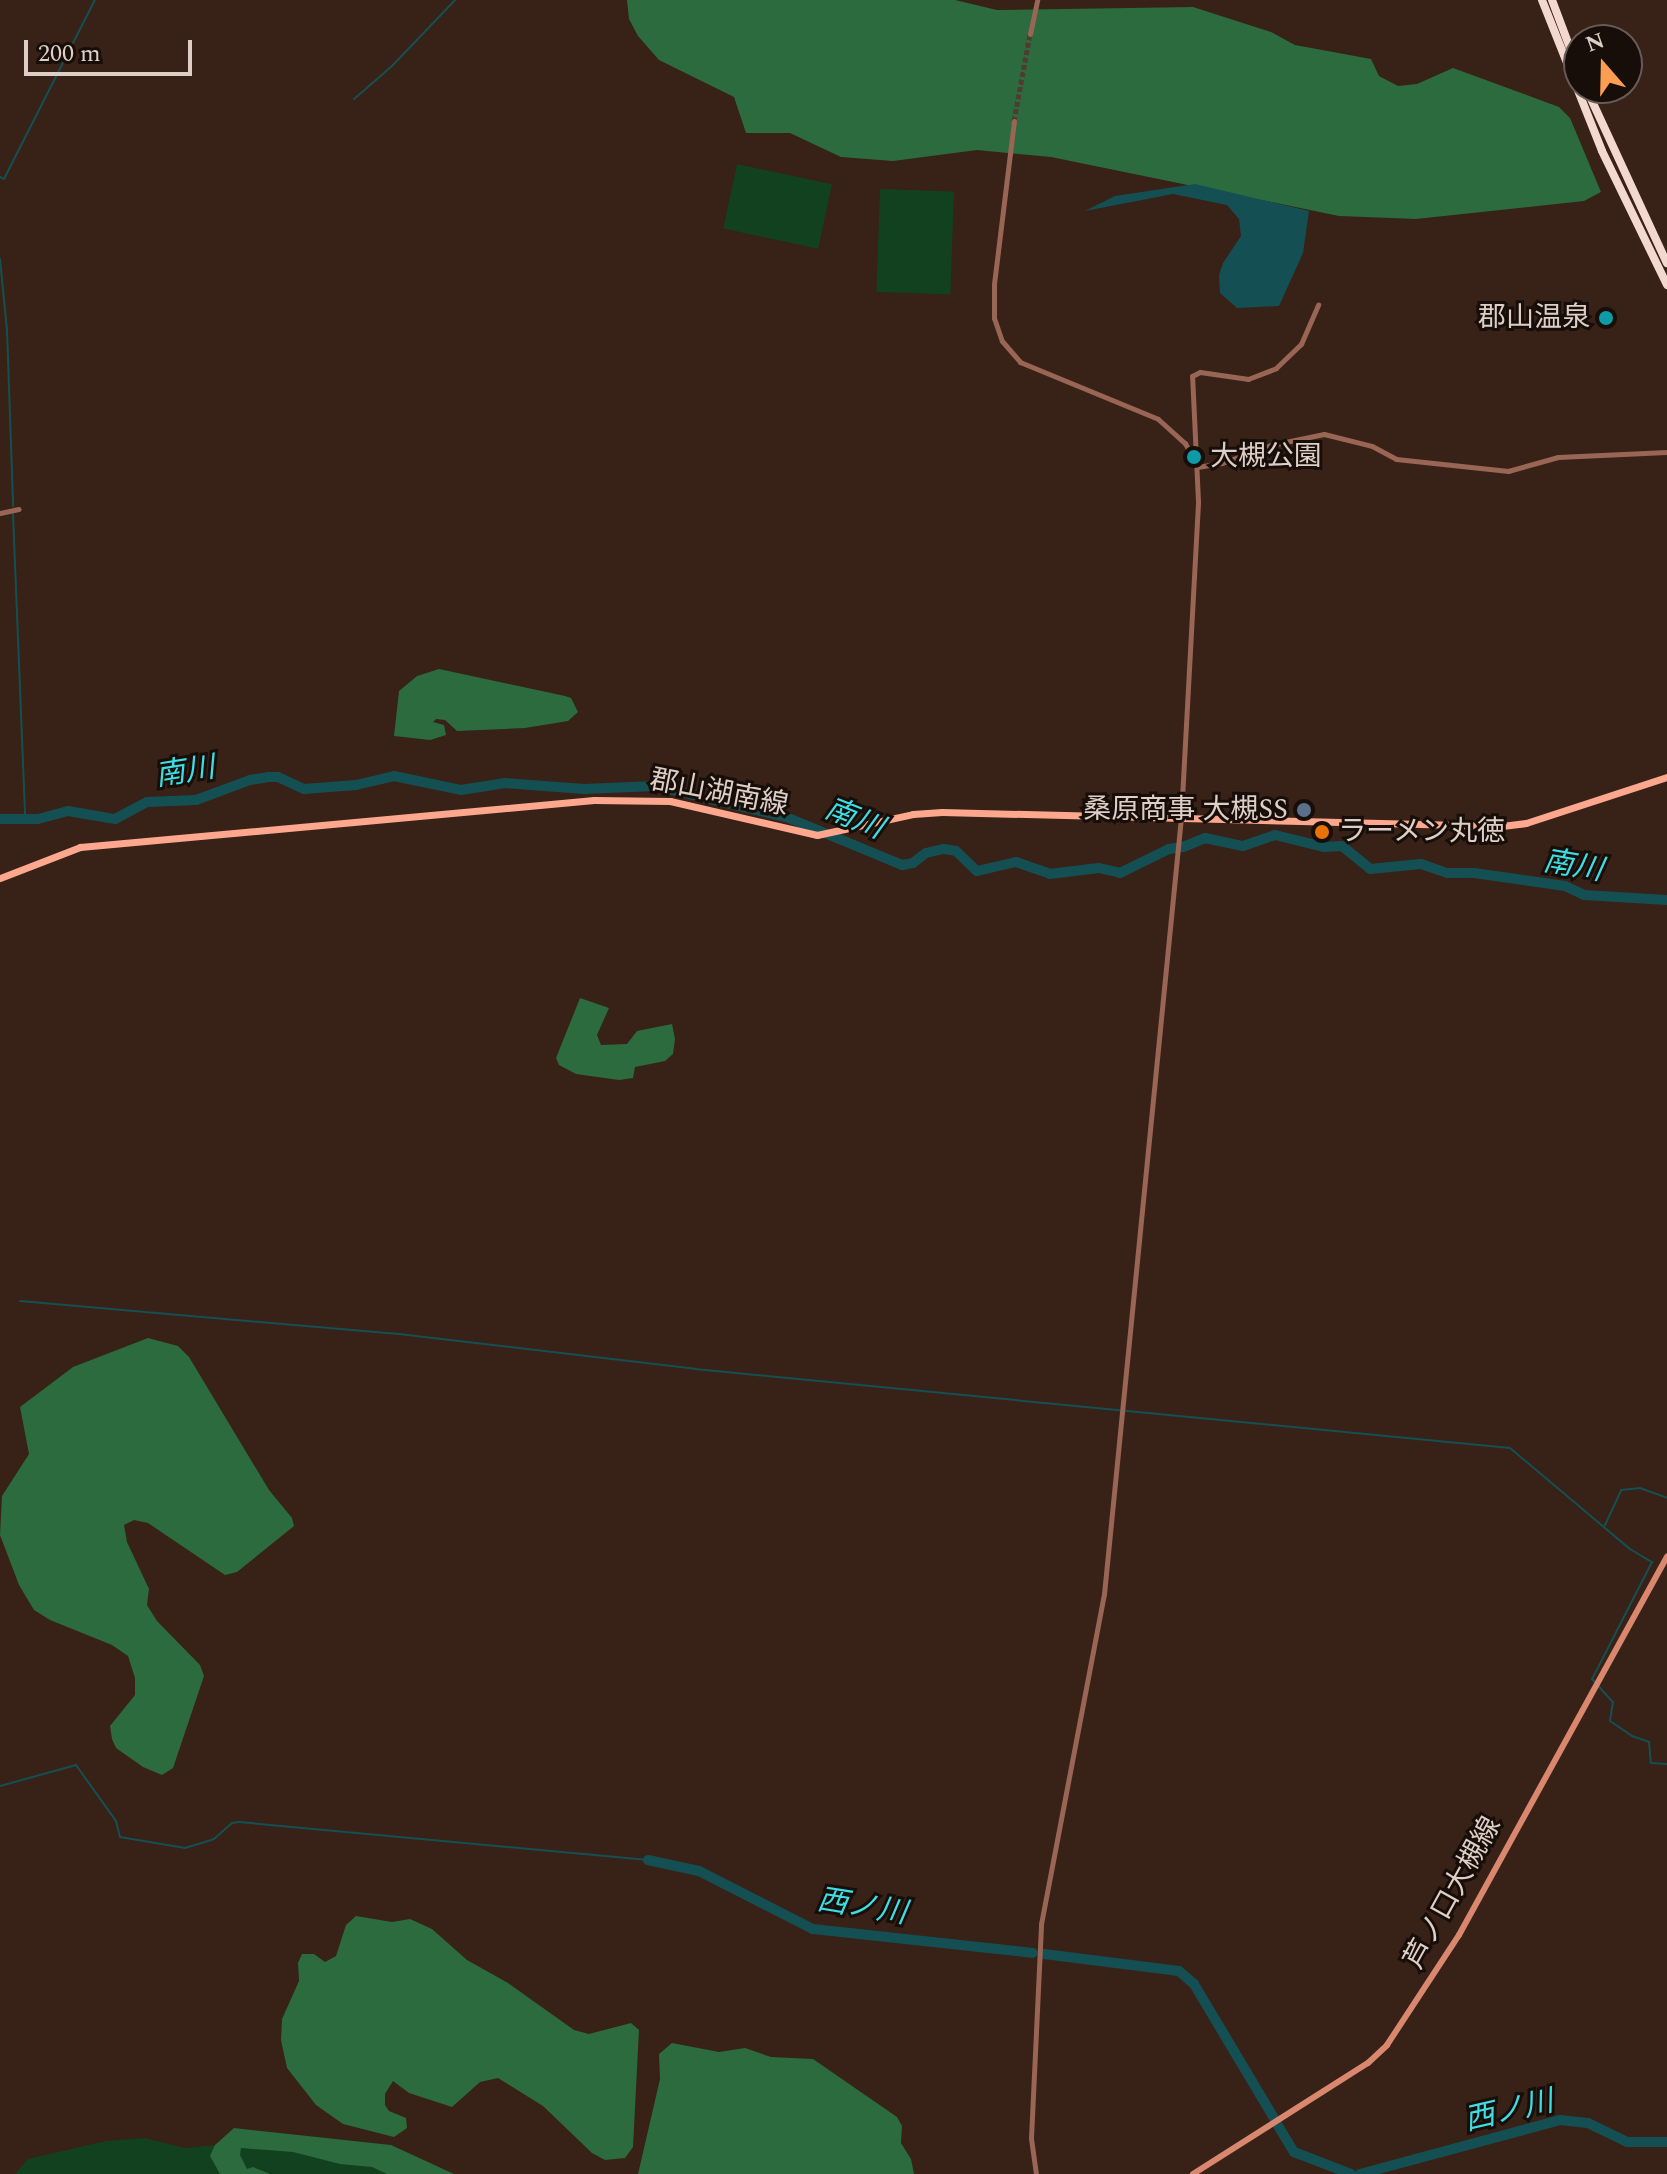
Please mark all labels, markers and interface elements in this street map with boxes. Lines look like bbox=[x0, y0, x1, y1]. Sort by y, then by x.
scale bar bbox=[28, 24, 196, 74]
north arrow bbox=[1563, 24, 1643, 104]
text: N bbox=[1581, 24, 1609, 61]
text: 200 m bbox=[38, 36, 101, 72]
place label: 郡山温泉 bbox=[1478, 301, 1590, 335]
marker: 郡山温泉 bbox=[1597, 309, 1615, 327]
place label: 大槻公園 bbox=[1210, 440, 1322, 474]
marker: 大槻公園 bbox=[1185, 448, 1203, 466]
water label: 南川 bbox=[153, 750, 217, 794]
street label: 郡山湖南線 bbox=[647, 763, 791, 823]
water label: 南川 bbox=[819, 791, 889, 847]
place label: 桑原商事 大槻SS bbox=[1083, 793, 1288, 827]
marker: 桑原商事 大槻SS bbox=[1295, 801, 1313, 819]
place label: ラーメン丸徳 bbox=[1338, 815, 1506, 849]
marker: ラーメン丸徳 bbox=[1313, 823, 1331, 841]
water label: 南川 bbox=[1540, 843, 1606, 889]
street label: 芦ノ口大槻線 bbox=[1398, 1811, 1508, 1975]
water label: 西ノ川 bbox=[815, 1882, 909, 1932]
water label: 西ノ川 bbox=[1461, 2083, 1557, 2139]

